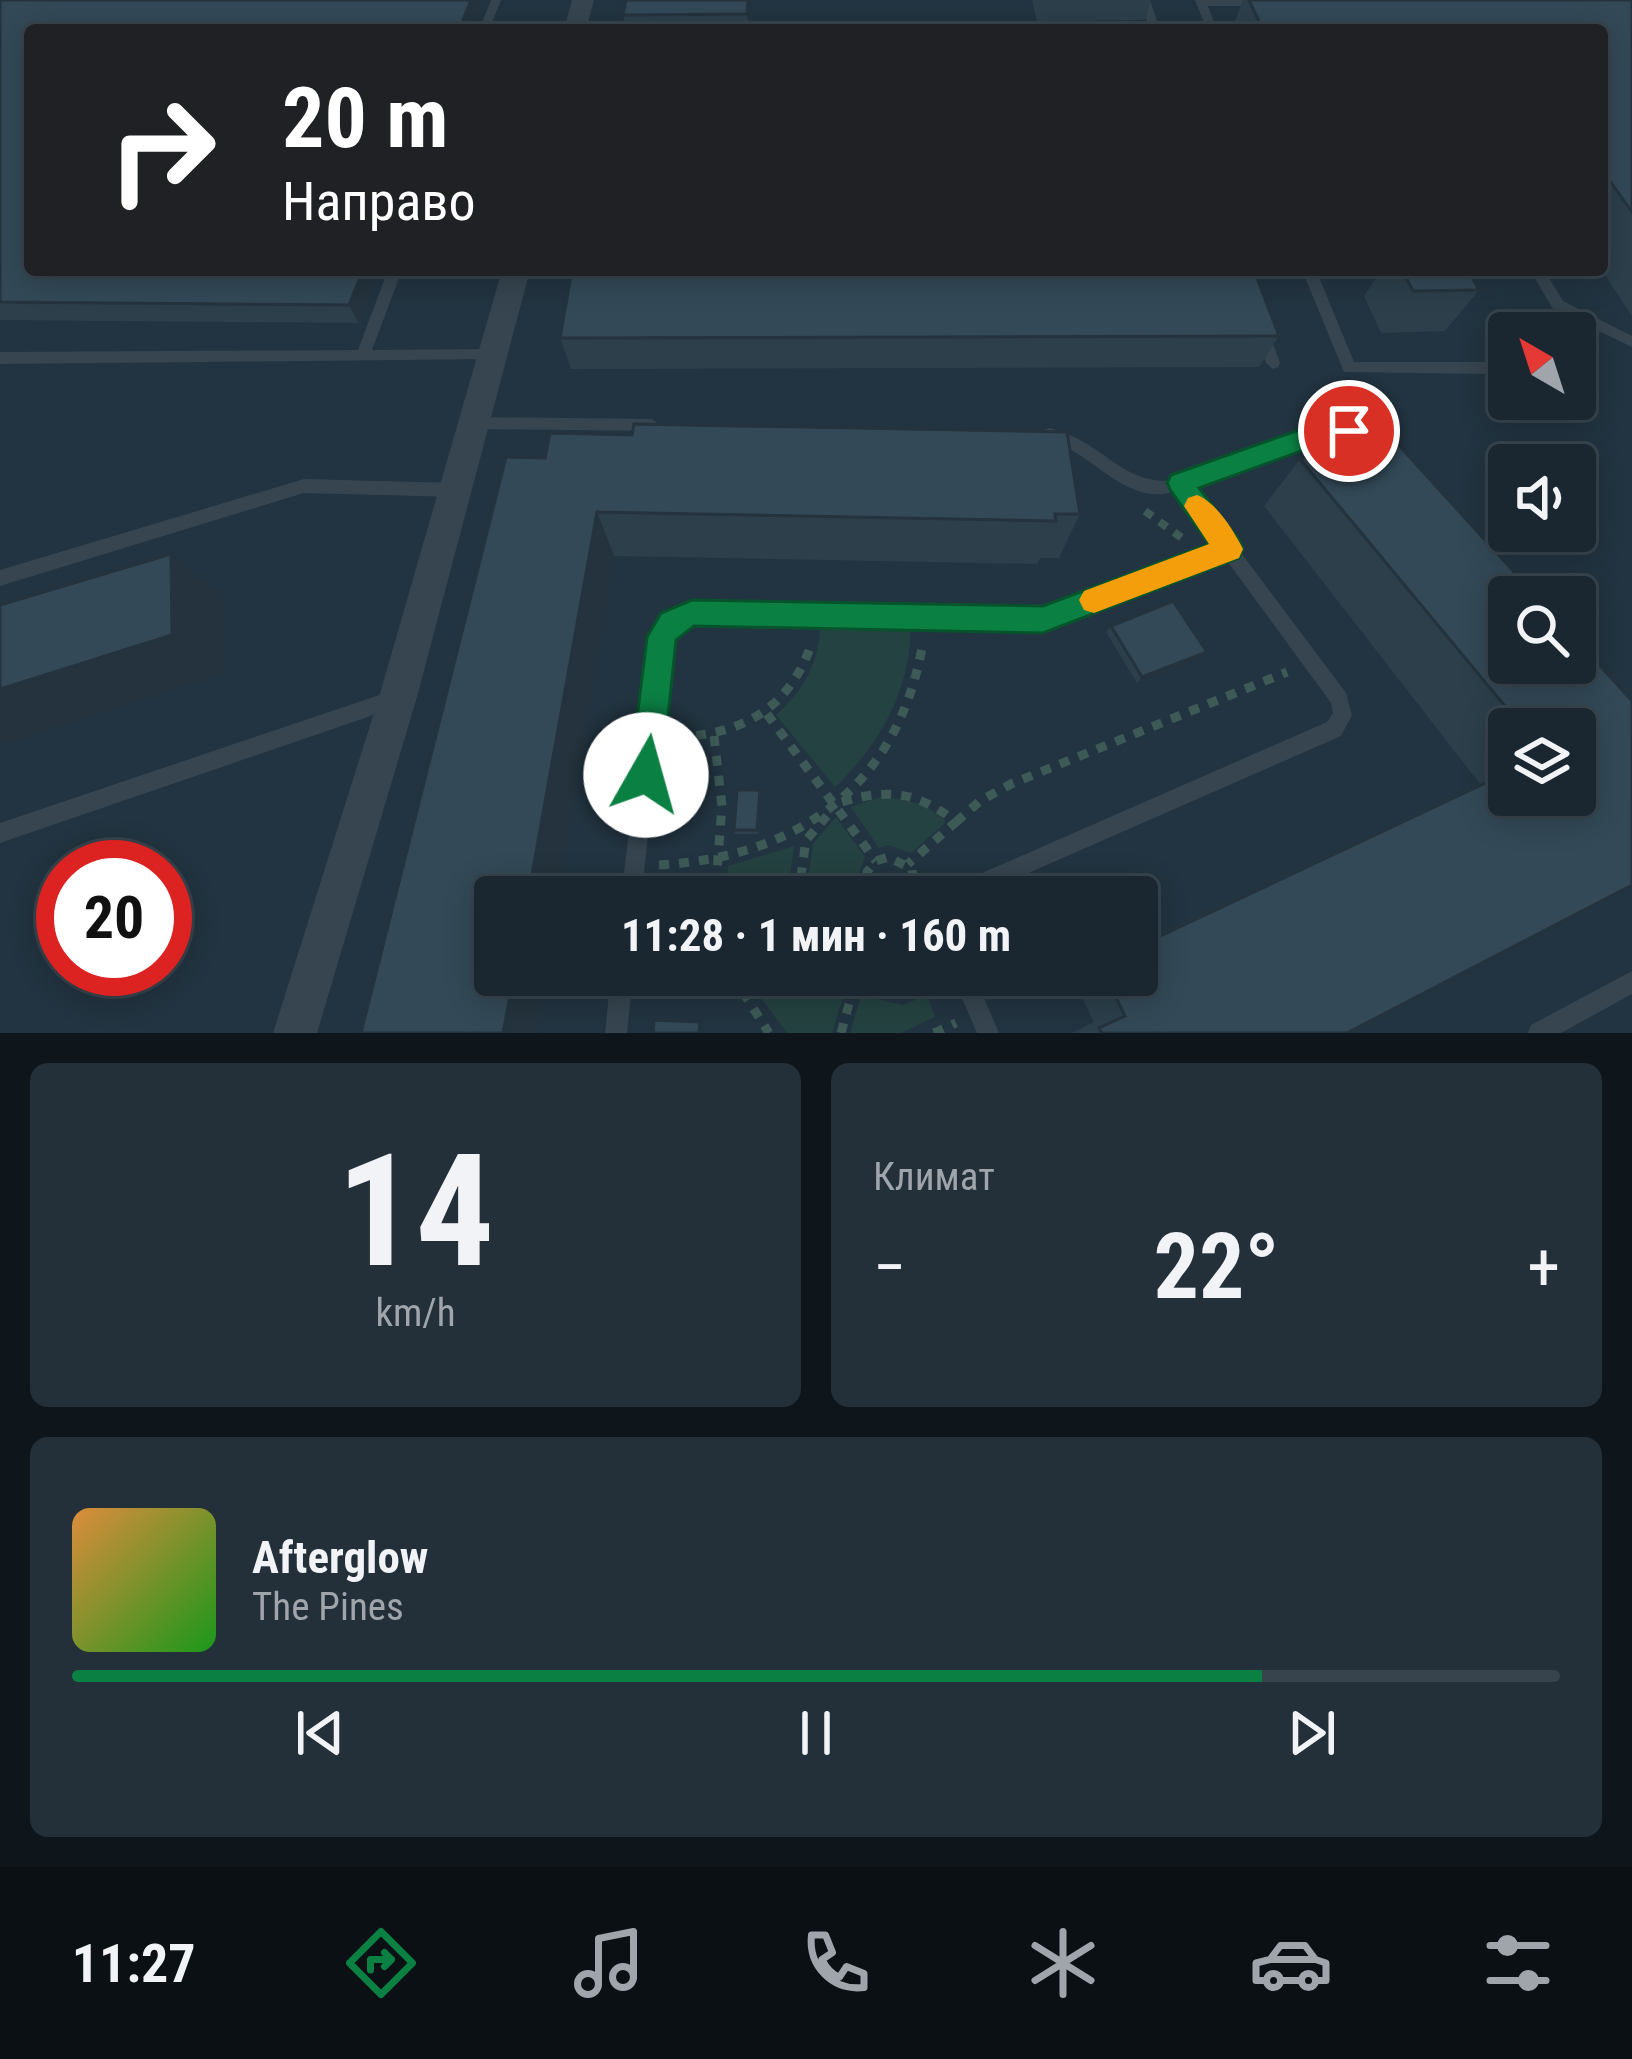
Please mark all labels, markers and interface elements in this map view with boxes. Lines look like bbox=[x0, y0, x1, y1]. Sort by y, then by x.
text: 20 m bbox=[282, 69, 449, 168]
icon: right bbox=[84, 72, 240, 228]
text: Направо bbox=[282, 170, 476, 233]
north arrow bbox=[1488, 312, 1596, 420]
map controls bbox=[1488, 312, 1596, 816]
pin bbox=[1298, 380, 1400, 482]
icon: arrive bbox=[1316, 398, 1382, 464]
button: sound bbox=[1488, 444, 1596, 552]
button: search bbox=[1488, 576, 1596, 684]
button: layers bbox=[1488, 708, 1596, 816]
position arrow bbox=[583, 712, 709, 838]
speed limit sign: 20 bbox=[36, 840, 192, 996]
text: 11:28 · 1 мин · 160 m bbox=[621, 909, 1011, 962]
text: 14 bbox=[337, 1120, 494, 1303]
text: Климат bbox=[873, 1154, 995, 1200]
text: 22° bbox=[1154, 1215, 1280, 1320]
text: − bbox=[873, 1229, 906, 1306]
text: + bbox=[1527, 1229, 1560, 1306]
text: km/h bbox=[375, 1290, 456, 1336]
text: Afterglow bbox=[252, 1531, 428, 1584]
text: The Pines bbox=[252, 1584, 404, 1630]
icon: previous bbox=[287, 1700, 353, 1766]
icon: pause bbox=[783, 1700, 849, 1766]
icon: next bbox=[1279, 1700, 1345, 1766]
icon: directions bbox=[339, 1921, 423, 2005]
icon: music bbox=[567, 1921, 651, 2005]
icon: phone bbox=[794, 1921, 878, 2005]
icon: climate bbox=[1021, 1921, 1105, 2005]
icon: car bbox=[1249, 1921, 1333, 2005]
icon: filters bbox=[1476, 1921, 1560, 2005]
text: 11:27 bbox=[72, 1932, 196, 1995]

